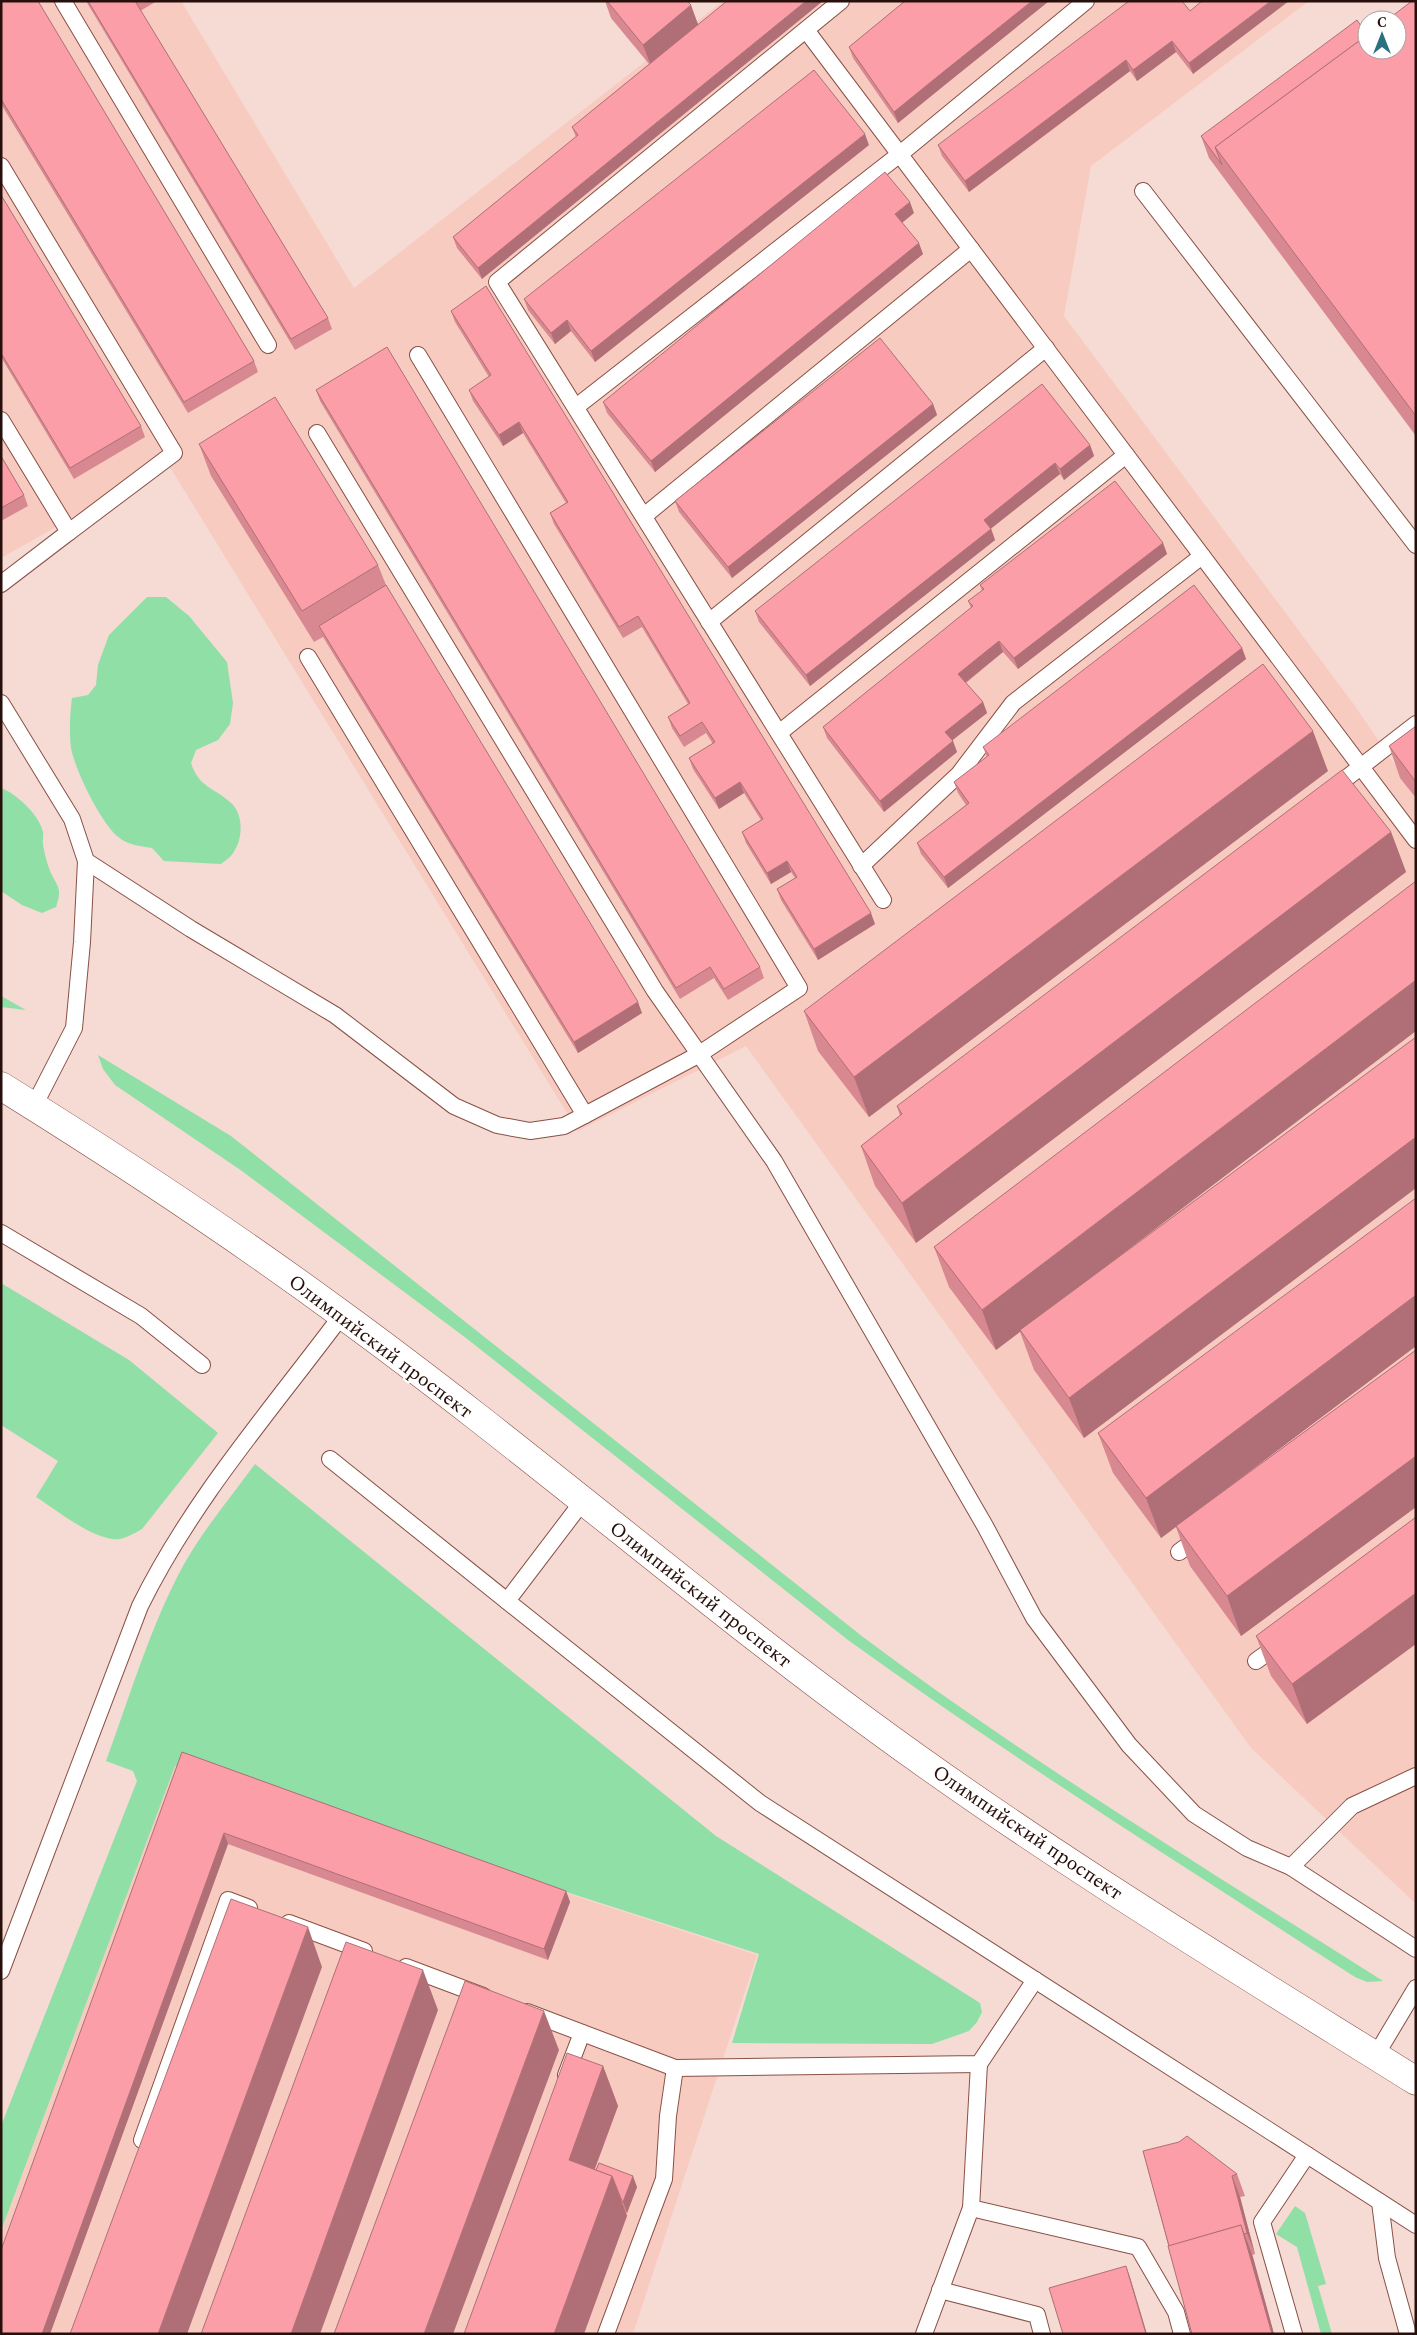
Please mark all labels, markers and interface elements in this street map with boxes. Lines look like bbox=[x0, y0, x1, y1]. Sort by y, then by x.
north arrow bbox=[1357, 10, 1407, 60]
text: С bbox=[1377, 12, 1387, 33]
street label: Олимпийский проспект bbox=[282, 1267, 479, 1426]
street label: Олимпийский проспект bbox=[603, 1514, 798, 1676]
street label: Олимпийский проспект bbox=[926, 1758, 1129, 1908]

